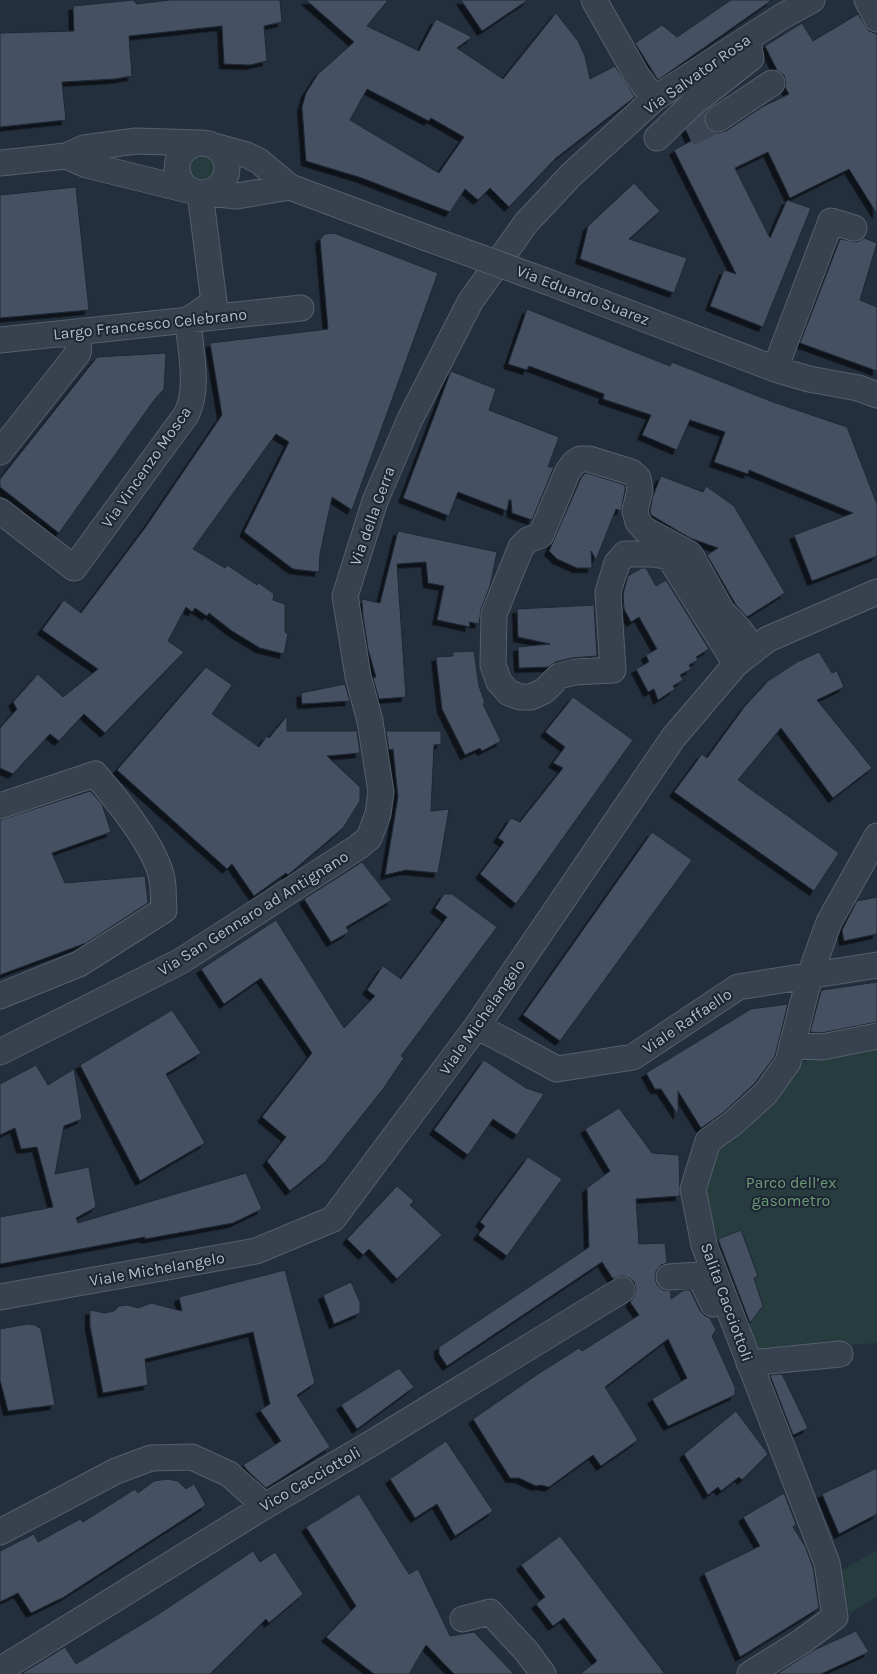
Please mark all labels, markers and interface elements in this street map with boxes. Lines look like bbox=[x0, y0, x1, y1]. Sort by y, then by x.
street label: Via Salvator Rosa bbox=[640, 30, 754, 118]
street label: Via Eduardo Suarez bbox=[514, 261, 652, 329]
street label: Largo Francesco Celebrano bbox=[52, 304, 248, 344]
street label: Via Vincenzo Mosca bbox=[97, 403, 195, 531]
street label: Via della Cerra bbox=[345, 464, 399, 568]
street label: Via San Gennaro ad Antignano bbox=[154, 846, 352, 980]
street label: Viale Michelangelo bbox=[435, 955, 529, 1079]
street label: Viale Raffaello bbox=[639, 984, 735, 1058]
park label: Parco dell’ex gasometro bbox=[746, 1173, 836, 1210]
street label: Salita Cacciottoli bbox=[697, 1240, 757, 1364]
street label: Viale Michelangelo bbox=[88, 1248, 226, 1290]
street label: Vico Cacciottoli bbox=[256, 1442, 364, 1516]

